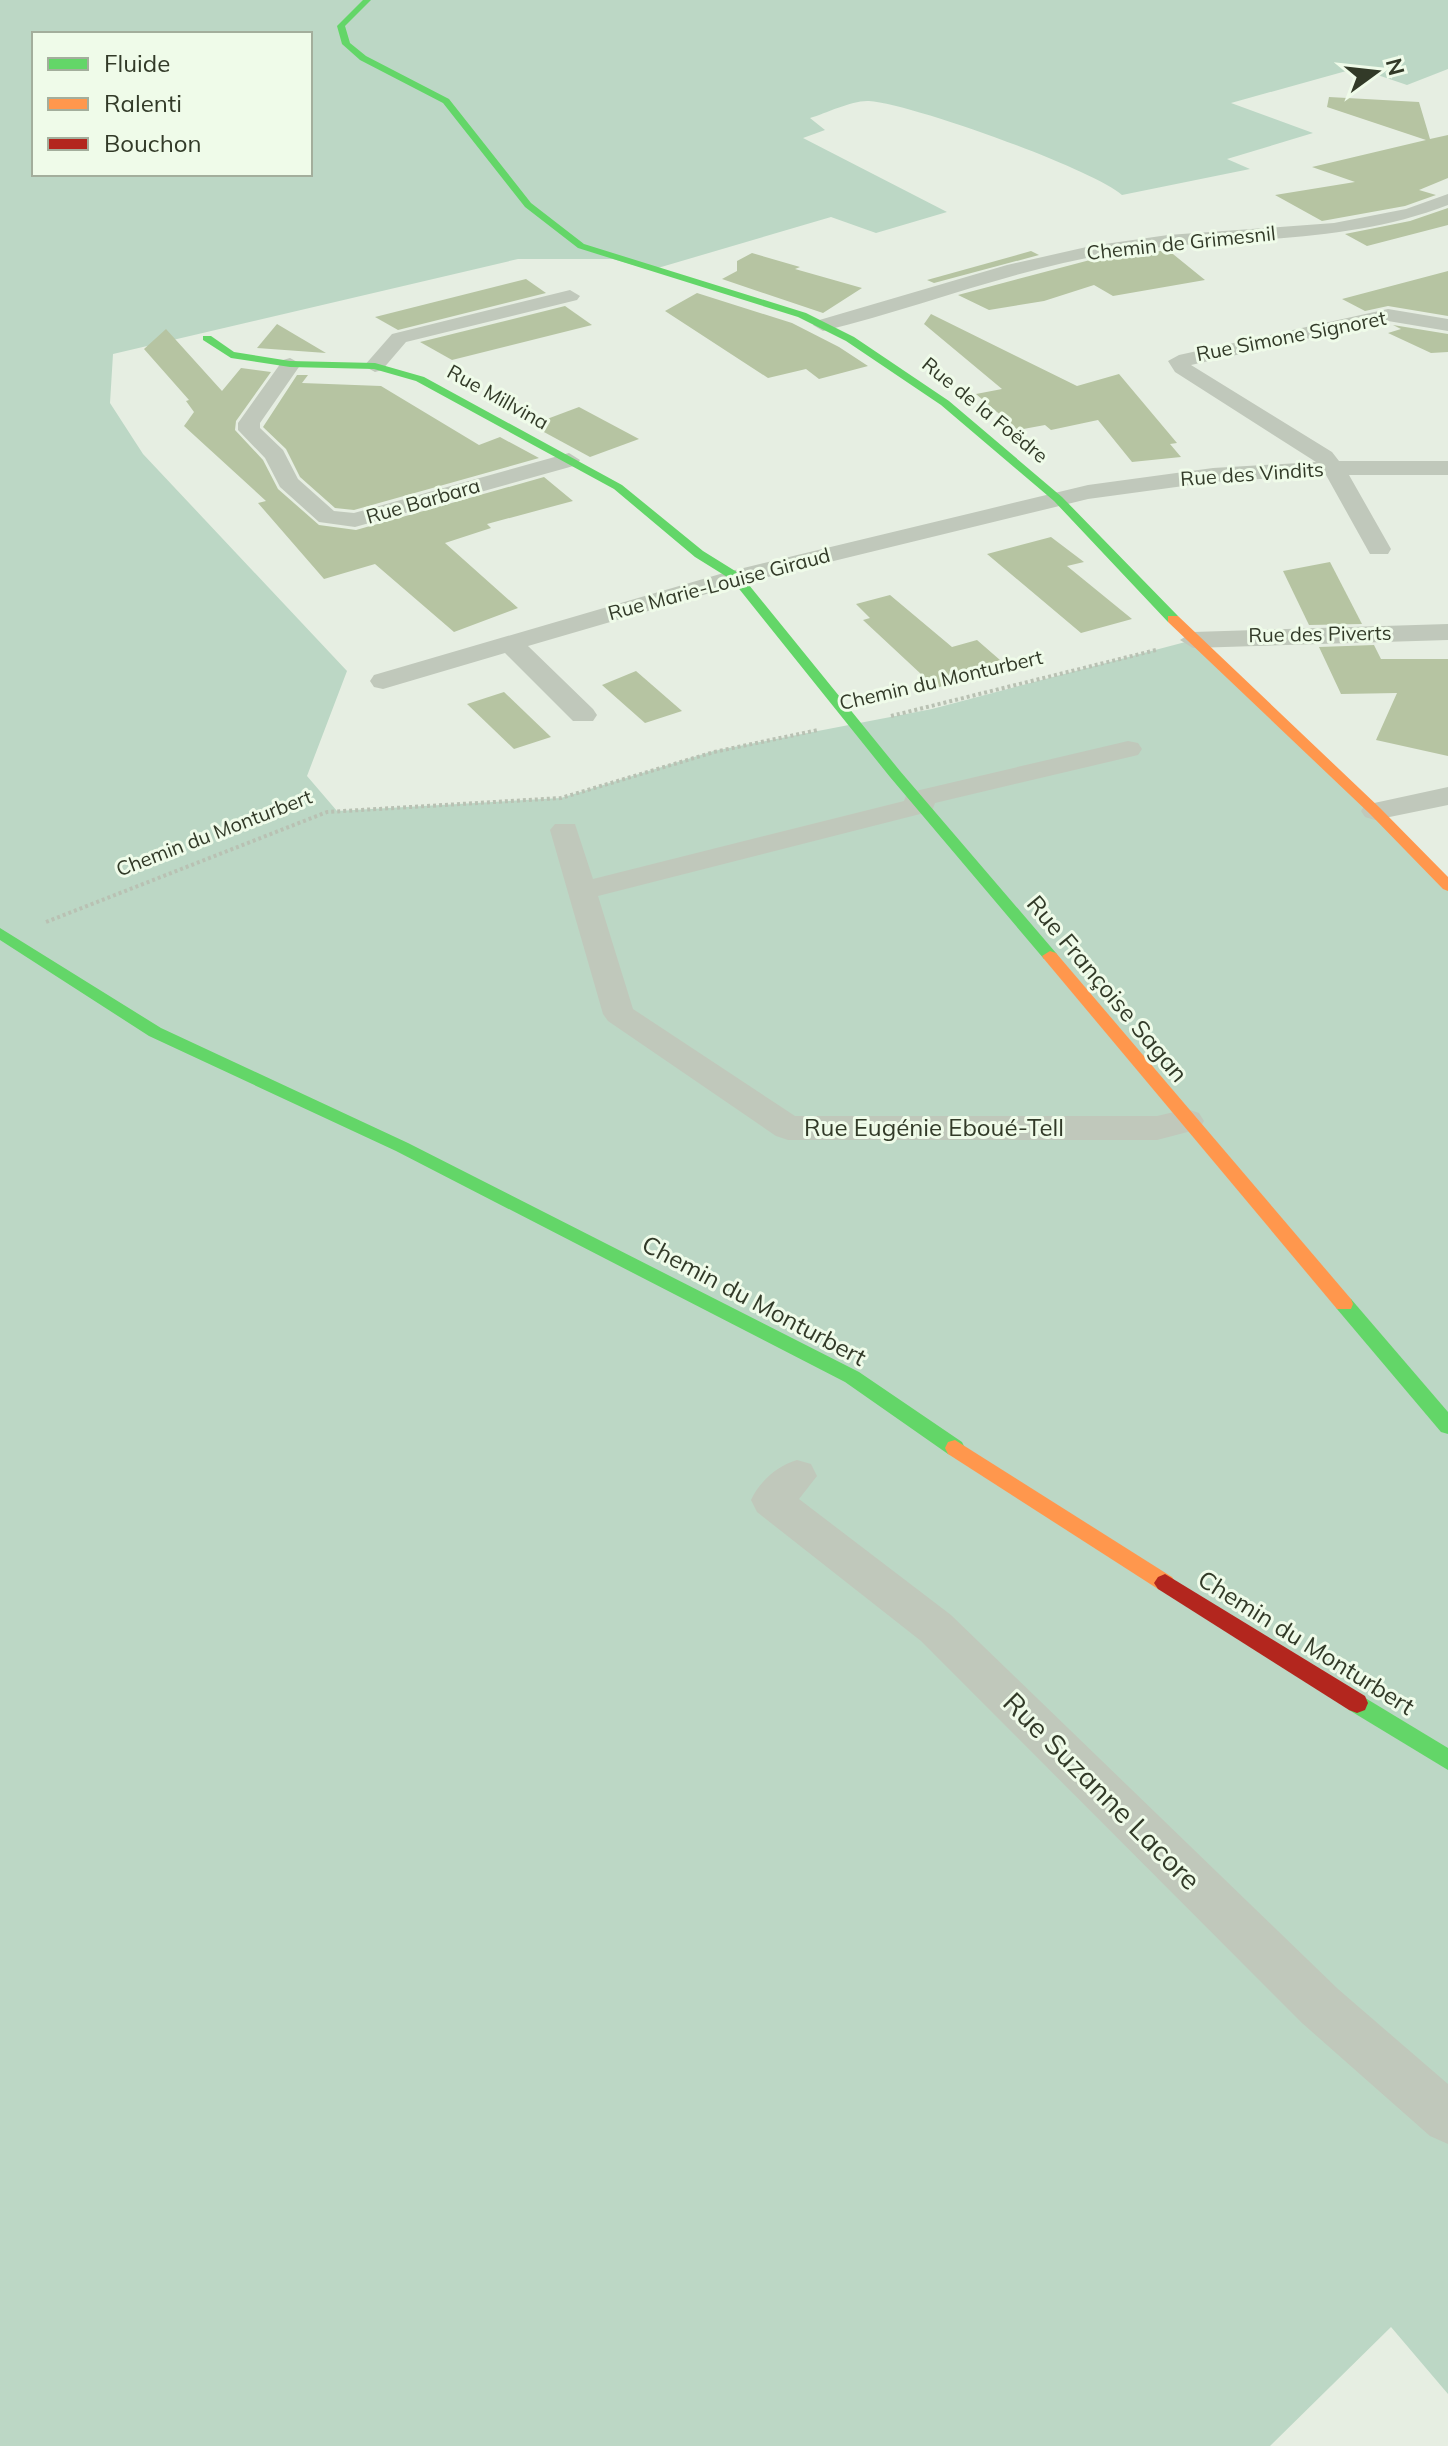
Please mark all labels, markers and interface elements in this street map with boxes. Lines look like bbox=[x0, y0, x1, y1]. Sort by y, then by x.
legend bbox=[32, 32, 312, 176]
north arrow bbox=[1336, 32, 1416, 112]
text: Fluide bbox=[104, 48, 170, 78]
text: N bbox=[1380, 55, 1411, 78]
text: Ralenti bbox=[104, 88, 182, 118]
text: Bouchon bbox=[104, 128, 202, 158]
street label: Chemin de Grimesnil bbox=[1085, 220, 1277, 265]
street label: Rue Simone Signoret bbox=[1194, 305, 1388, 366]
street label: Rue de la Foëdre bbox=[917, 351, 1053, 468]
street label: Rue Millvina bbox=[443, 358, 553, 435]
street label: Rue des Vindits bbox=[1179, 456, 1324, 491]
street label: Rue Barbara bbox=[363, 472, 483, 529]
street label: Rue Marie-Louise Giraud bbox=[605, 542, 833, 625]
street label: Rue des Piverts bbox=[1248, 620, 1392, 647]
street label: Chemin du Monturbert bbox=[837, 644, 1045, 715]
street label: Chemin du Monturbert bbox=[112, 784, 315, 881]
street label: Rue Françoise Sagan bbox=[1021, 889, 1195, 1088]
street label: Rue Eugénie Eboué-Tell bbox=[804, 1112, 1064, 1142]
street label: Chemin du Monturbert bbox=[637, 1228, 872, 1372]
street label: Chemin du Monturbert bbox=[1193, 1563, 1420, 1721]
street label: Rue Suzanne Lacore bbox=[996, 1685, 1208, 1897]

